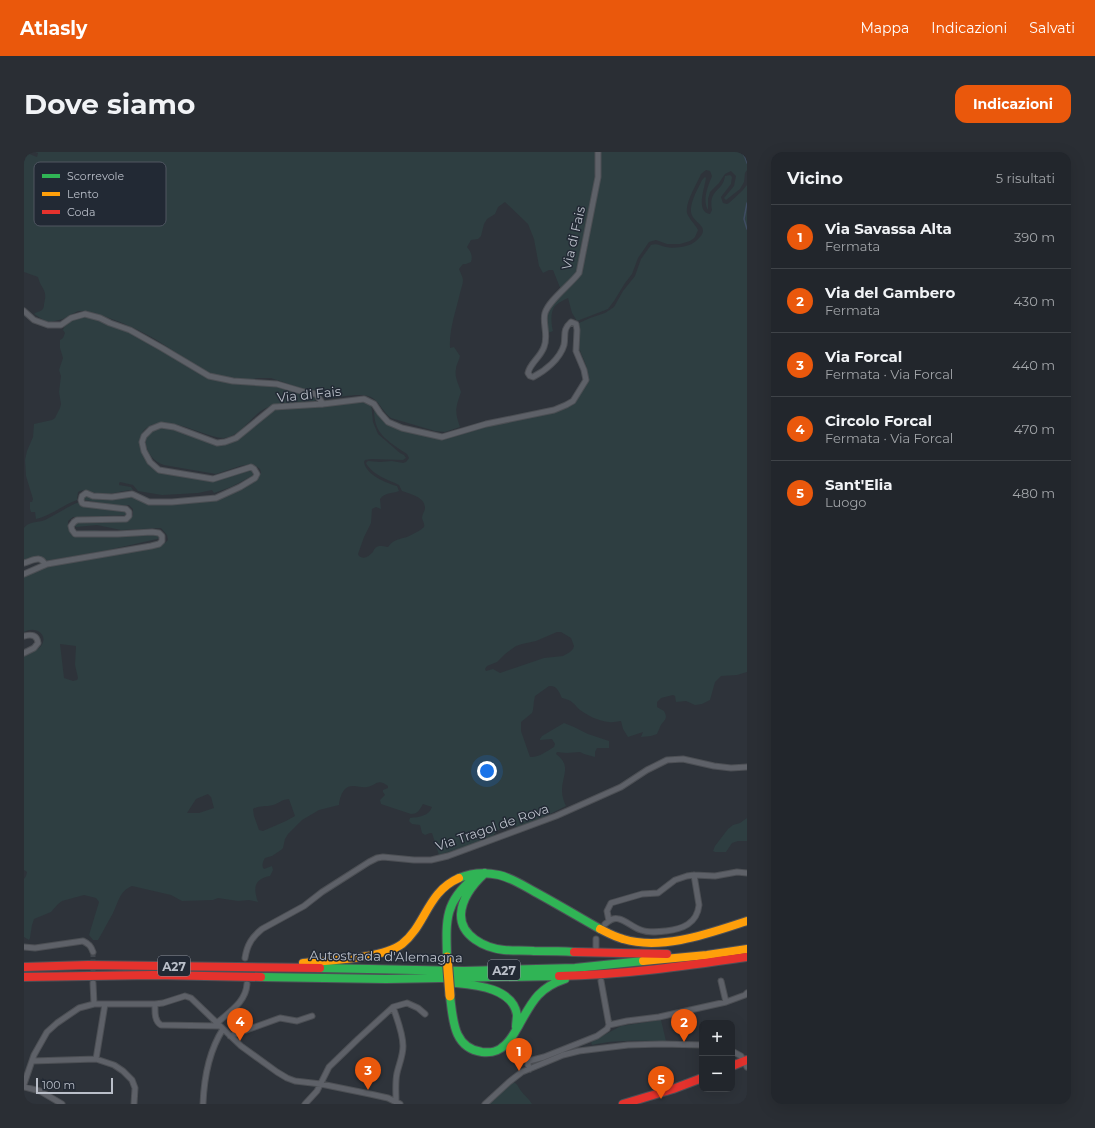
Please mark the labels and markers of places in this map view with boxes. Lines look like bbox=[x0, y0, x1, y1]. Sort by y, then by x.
pin: 4 bbox=[227, 1008, 253, 1041]
pin: 2 bbox=[671, 1009, 697, 1042]
pin: 1 bbox=[506, 1038, 532, 1071]
pin: 3 bbox=[355, 1057, 381, 1090]
pin: 5 bbox=[648, 1066, 674, 1099]

